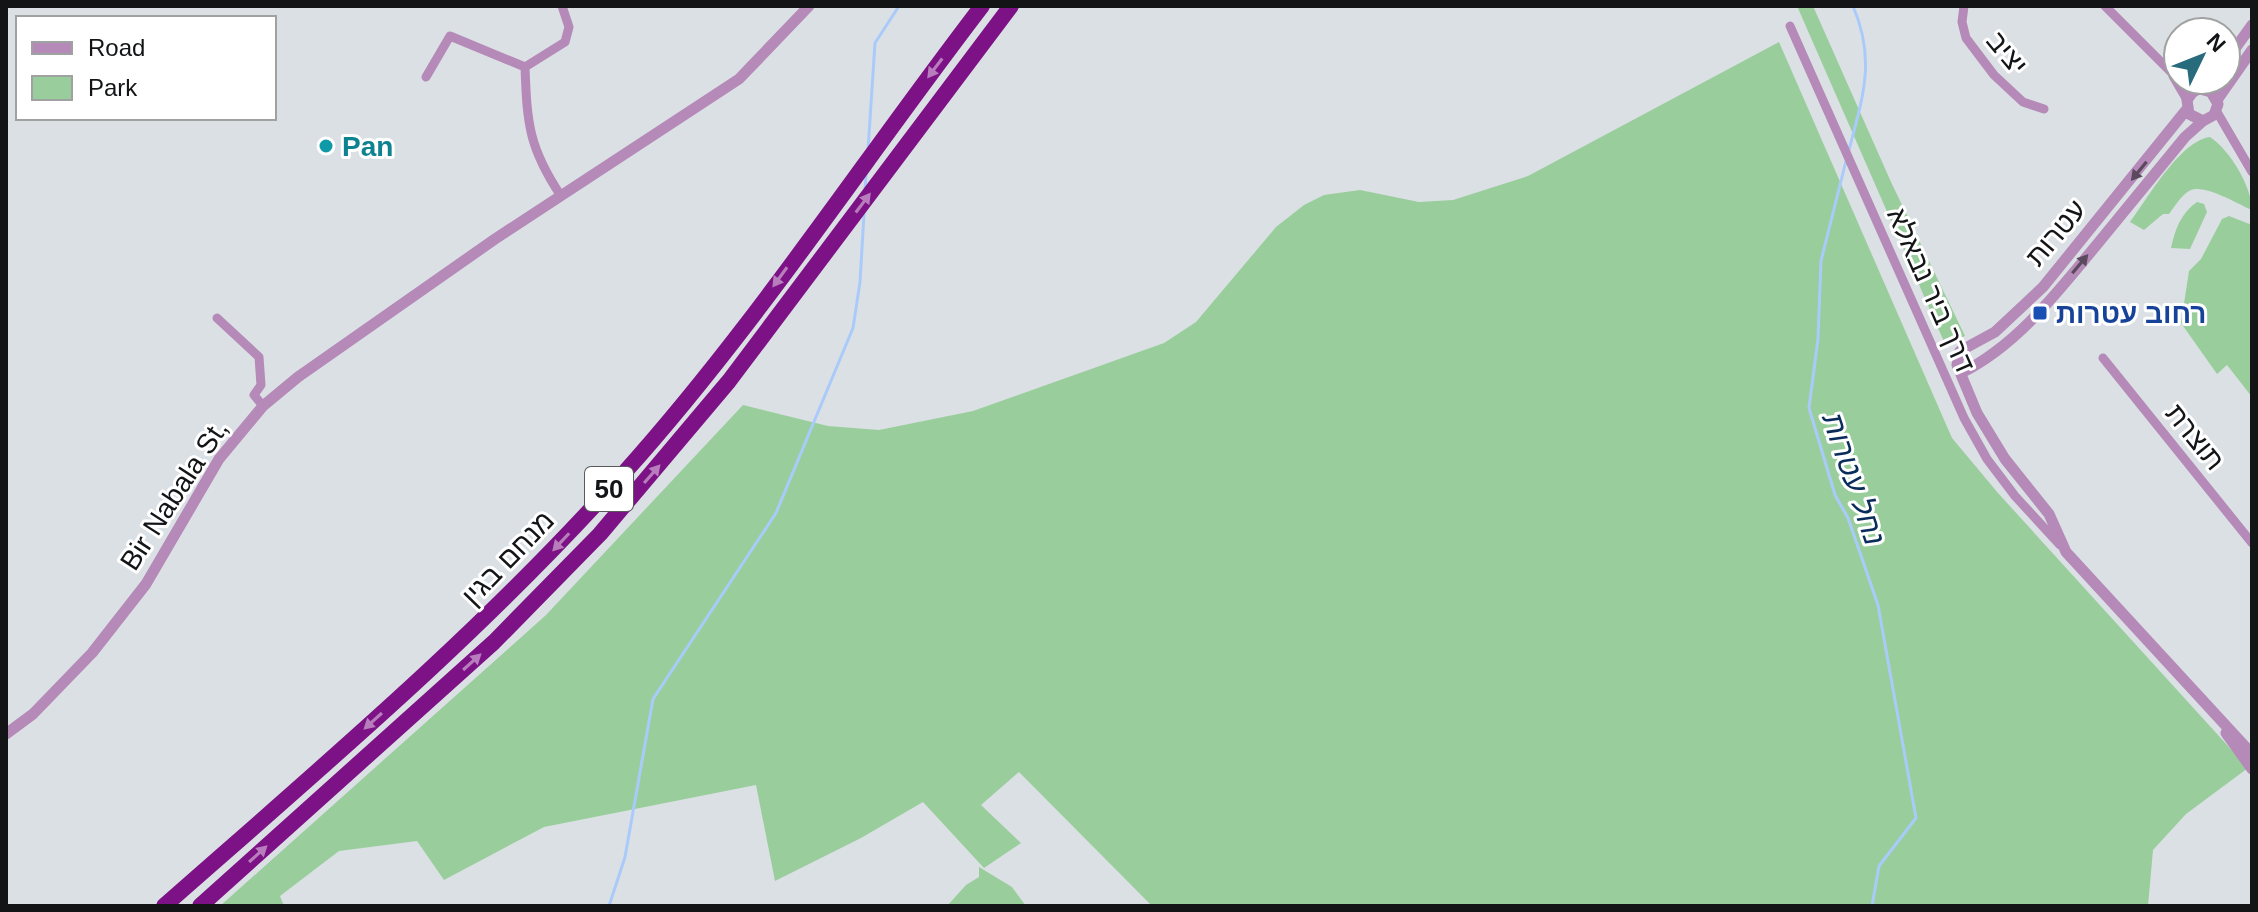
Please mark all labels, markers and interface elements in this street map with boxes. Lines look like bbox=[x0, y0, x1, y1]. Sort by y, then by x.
legend bbox=[16, 16, 276, 120]
north arrow bbox=[2162, 16, 2242, 96]
street label: יציב bbox=[1980, 25, 2034, 81]
text: N bbox=[2202, 28, 2231, 57]
text: Road bbox=[88, 34, 145, 61]
one-way arrow bbox=[927, 57, 943, 79]
text: Park bbox=[88, 74, 138, 101]
place label: Pan bbox=[342, 131, 393, 162]
marker: Pan bbox=[317, 137, 335, 155]
one-way arrow bbox=[2131, 160, 2148, 180]
one-way arrow bbox=[854, 192, 870, 213]
street label: עטרות bbox=[2020, 194, 2092, 272]
street label: דרך ביר נבאלא bbox=[1881, 203, 1981, 377]
one-way arrow bbox=[2071, 255, 2088, 275]
one-way arrow bbox=[773, 267, 789, 287]
place label: רחוב עטרות bbox=[2056, 298, 2206, 329]
marker: רחוב עטרות bbox=[2031, 304, 2049, 322]
street label: תוצרת bbox=[2159, 398, 2231, 476]
water label: נחל עטרות bbox=[1816, 408, 1892, 549]
street label: Bir Nabala St, bbox=[114, 414, 234, 576]
one-way arrow bbox=[642, 464, 660, 484]
road number: 50 bbox=[585, 467, 633, 511]
street label: מנחם בגין bbox=[456, 505, 560, 611]
one-way arrow bbox=[553, 532, 571, 551]
one-way arrow bbox=[462, 654, 482, 671]
one-way arrow bbox=[364, 712, 383, 730]
one-way arrow bbox=[247, 846, 267, 863]

